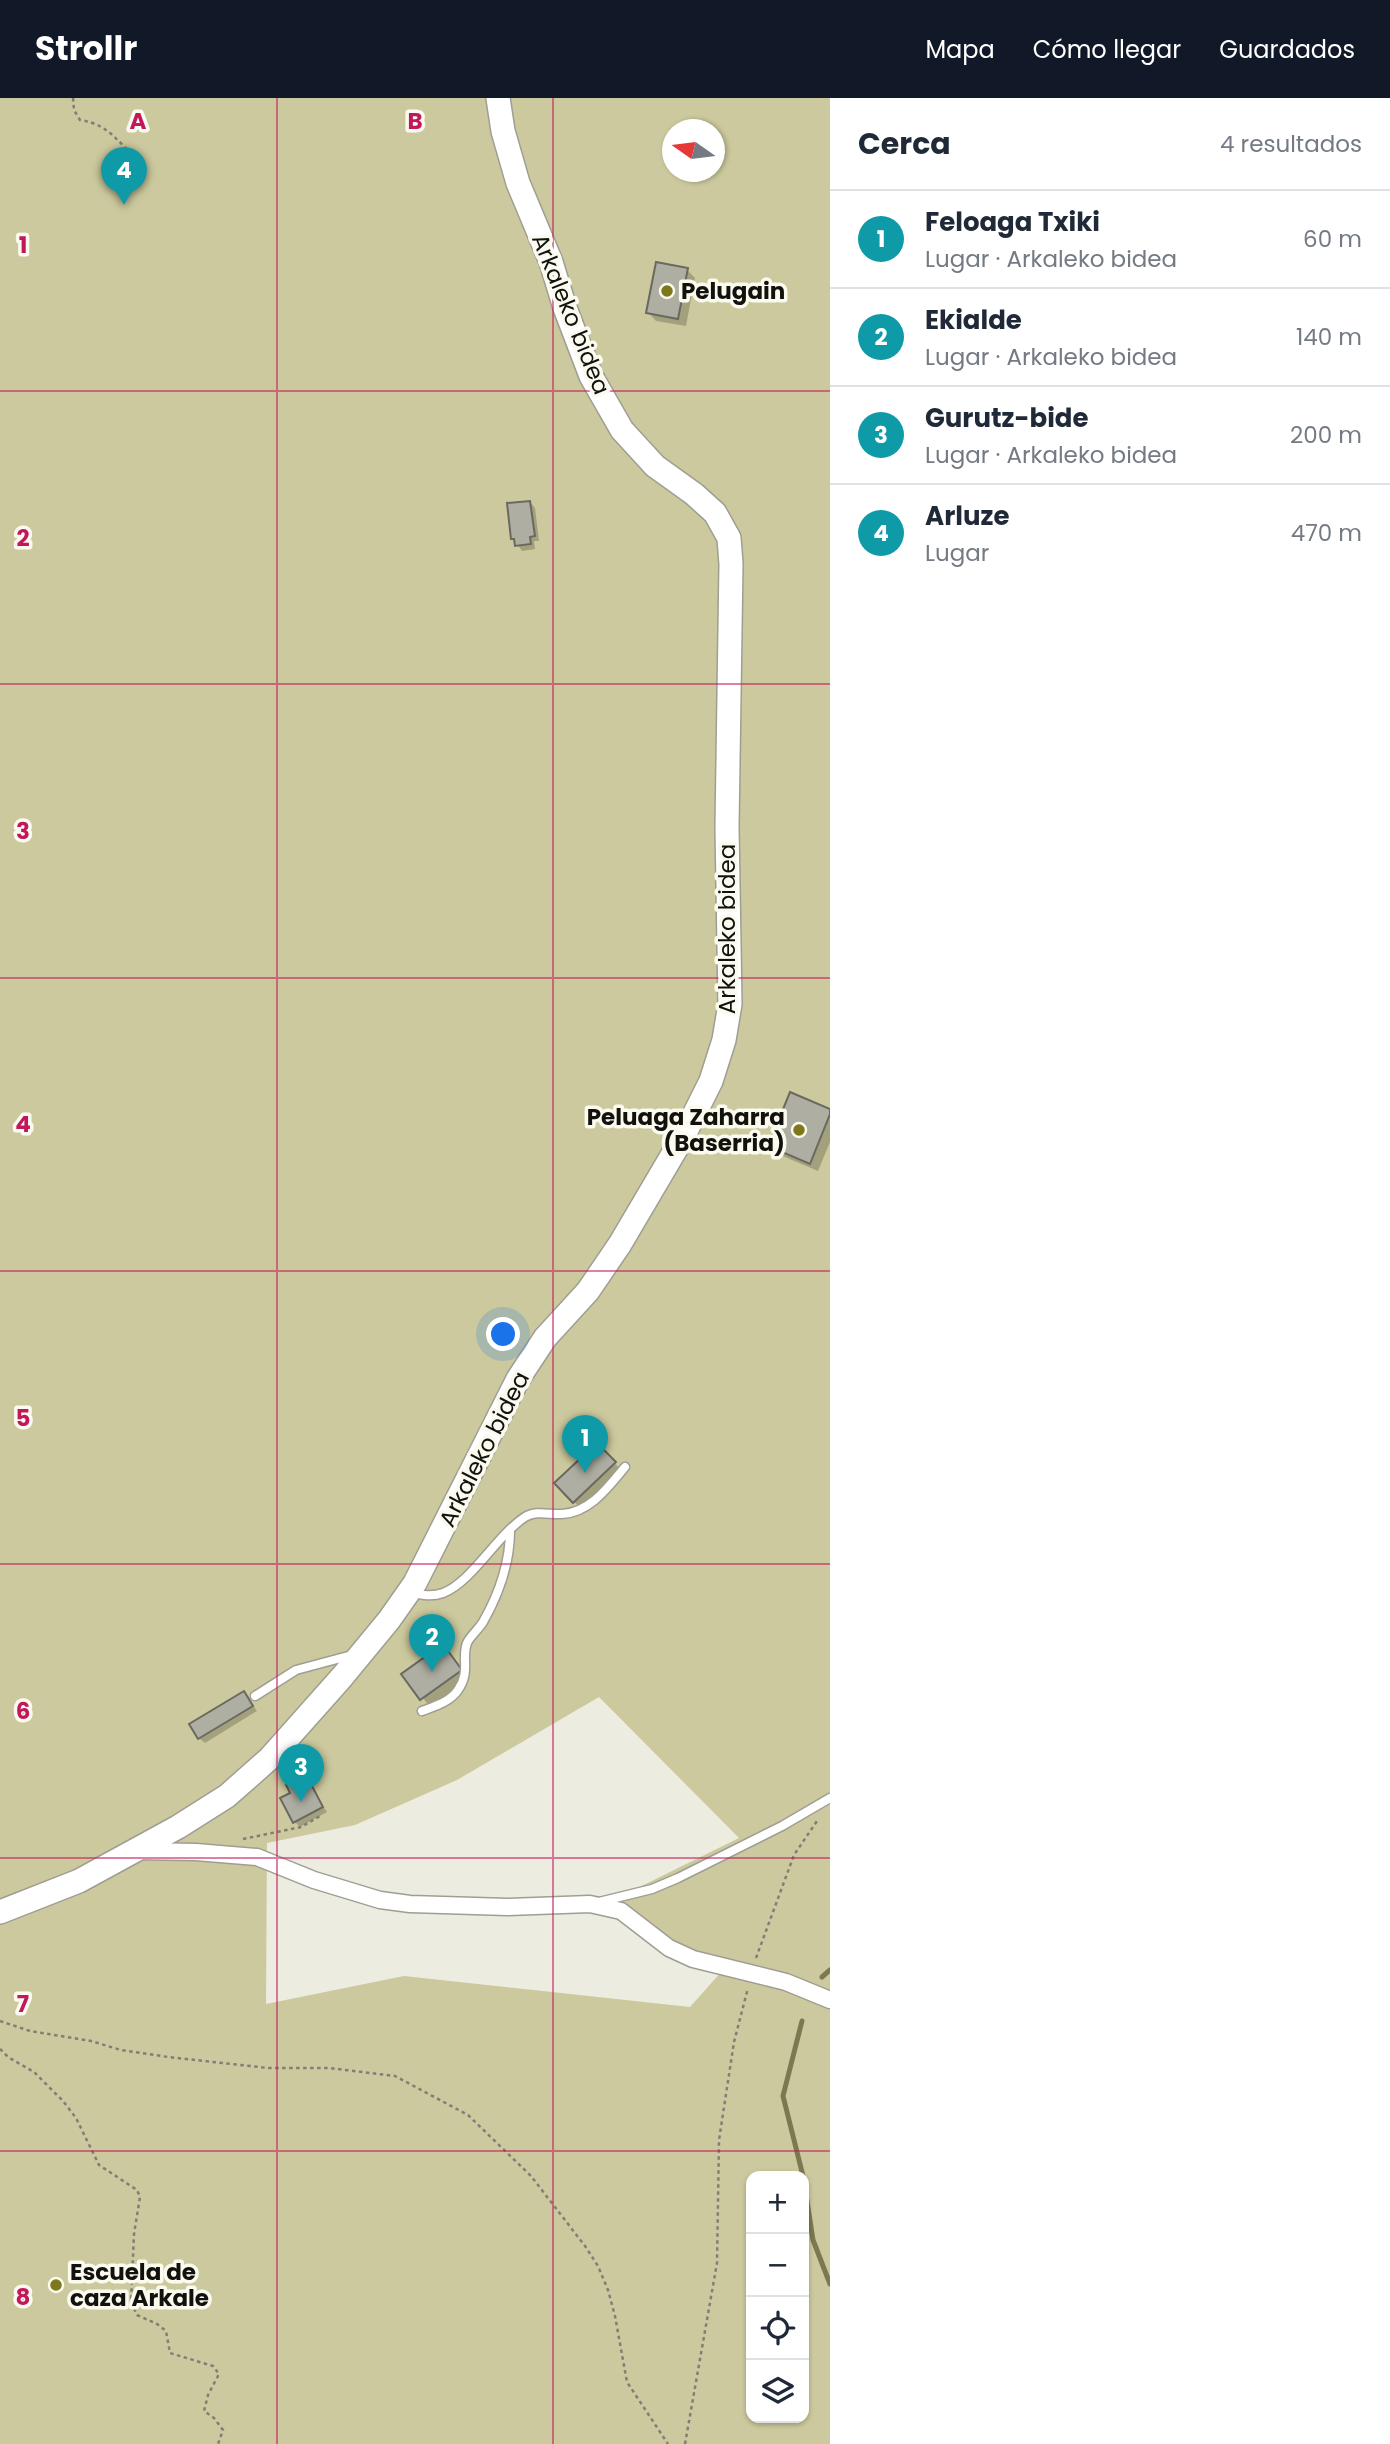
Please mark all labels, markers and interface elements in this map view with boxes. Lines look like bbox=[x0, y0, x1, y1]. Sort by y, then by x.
text: Strollr bbox=[35, 25, 137, 72]
text: Mapa bbox=[925, 33, 995, 66]
text: Cómo llegar bbox=[1033, 33, 1181, 66]
text: Guardados bbox=[1219, 33, 1355, 66]
text: A bbox=[130, 105, 147, 137]
text: B bbox=[407, 105, 423, 137]
north arrow bbox=[662, 119, 725, 182]
text: Cerca bbox=[858, 122, 951, 165]
text: 4 resultados bbox=[1220, 128, 1362, 160]
pin: 4 bbox=[101, 147, 147, 205]
text: Feloaga Txiki bbox=[925, 204, 1100, 240]
text: 1 bbox=[877, 223, 885, 255]
text: 60 m bbox=[1303, 223, 1362, 255]
text: 1 bbox=[19, 229, 27, 261]
street label: Arkaleko bidea bbox=[524, 229, 618, 399]
text: Lugar · Arkaleko bidea bbox=[925, 243, 1177, 275]
place label: Pelugain bbox=[681, 275, 785, 307]
marker: Pelugain bbox=[659, 283, 675, 299]
text: Ekialde bbox=[925, 302, 1022, 338]
text: 2 bbox=[874, 321, 888, 353]
text: 140 m bbox=[1296, 321, 1362, 353]
text: Lugar · Arkaleko bidea bbox=[925, 341, 1177, 373]
text: Gurutz-bide bbox=[925, 400, 1089, 436]
text: 3 bbox=[874, 419, 888, 451]
text: 200 m bbox=[1290, 419, 1362, 451]
text: Lugar · Arkaleko bidea bbox=[925, 439, 1177, 471]
text: Arluze bbox=[925, 498, 1009, 534]
text: 4 bbox=[873, 517, 889, 549]
text: 470 m bbox=[1291, 517, 1362, 549]
text: 2 bbox=[16, 522, 30, 554]
text: Lugar bbox=[925, 537, 989, 569]
text: 3 bbox=[16, 815, 30, 847]
street label: Arkaleko bidea bbox=[711, 844, 743, 1014]
place label: Peluaga Zaharra (Baserria) bbox=[587, 1101, 785, 1159]
text: 4 bbox=[15, 1108, 31, 1140]
marker: Peluaga Zaharra (Baserria) bbox=[791, 1122, 807, 1138]
your location bbox=[486, 1317, 520, 1351]
street label: Arkaleko bidea bbox=[431, 1366, 537, 1532]
text: 5 bbox=[16, 1402, 30, 1434]
pin: 1 bbox=[562, 1415, 608, 1473]
pin: 2 bbox=[409, 1614, 455, 1672]
text: 6 bbox=[16, 1695, 30, 1727]
pin: 3 bbox=[278, 1744, 324, 1802]
text: 7 bbox=[17, 1988, 29, 2020]
map controls bbox=[746, 2171, 809, 2423]
button: + bbox=[746, 2171, 809, 2234]
button: − bbox=[746, 2234, 809, 2297]
place label: Escuela de caza Arkale bbox=[70, 2256, 209, 2314]
marker: Escuela de caza Arkale bbox=[48, 2277, 64, 2293]
text: 8 bbox=[16, 2281, 30, 2313]
button: locate bbox=[746, 2297, 809, 2360]
button: layers bbox=[746, 2360, 809, 2423]

